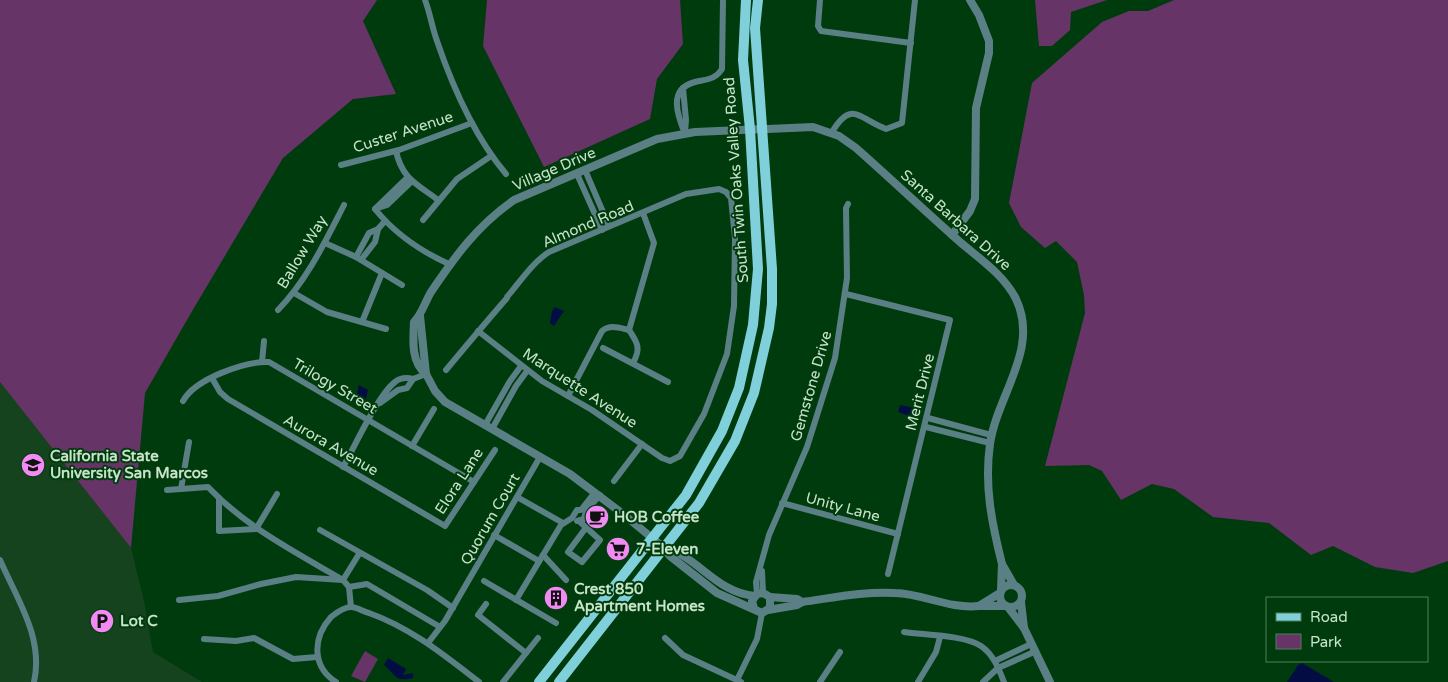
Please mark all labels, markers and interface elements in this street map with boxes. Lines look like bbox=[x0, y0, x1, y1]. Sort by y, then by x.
street label: South Twin Oaks Valley Road bbox=[720, 77, 752, 283]
street label: Custer Avenue bbox=[351, 107, 455, 157]
street label: Village Drive bbox=[510, 143, 598, 195]
street label: Santa Barbara Drive bbox=[897, 166, 1015, 274]
street label: Almond Road bbox=[539, 197, 637, 251]
street label: Ballow Way bbox=[273, 212, 331, 292]
street label: Gemstone Drive bbox=[787, 329, 835, 443]
street label: Marquette Avenue bbox=[519, 344, 641, 432]
street label: Merit Drive bbox=[902, 352, 938, 432]
street label: Trilogy Street bbox=[289, 354, 381, 418]
street label: Aurora Avenue bbox=[280, 411, 382, 479]
street label: Elora Lane bbox=[431, 445, 487, 517]
place label: California State University San Marcos bbox=[50, 447, 208, 483]
school or university icon: California State University San Marcos bbox=[20, 452, 46, 478]
street label: Quorum Court bbox=[457, 470, 524, 568]
street label: Unity Lane bbox=[804, 488, 882, 526]
cafe icon: HOB Coffee bbox=[584, 504, 610, 530]
place label: HOB Coffee bbox=[614, 508, 700, 526]
supermarket icon: 7-Eleven bbox=[605, 536, 631, 562]
place label: 7-Eleven bbox=[636, 540, 698, 558]
place label: Crest 850 Apartment Homes bbox=[574, 580, 705, 616]
building icon: Crest 850 Apartment Homes bbox=[543, 585, 569, 611]
legend bbox=[1266, 597, 1428, 662]
parking icon: Lot C bbox=[89, 608, 115, 634]
text: Road bbox=[1310, 608, 1348, 626]
place label: Lot C bbox=[120, 612, 158, 630]
text: Park bbox=[1310, 633, 1342, 651]

